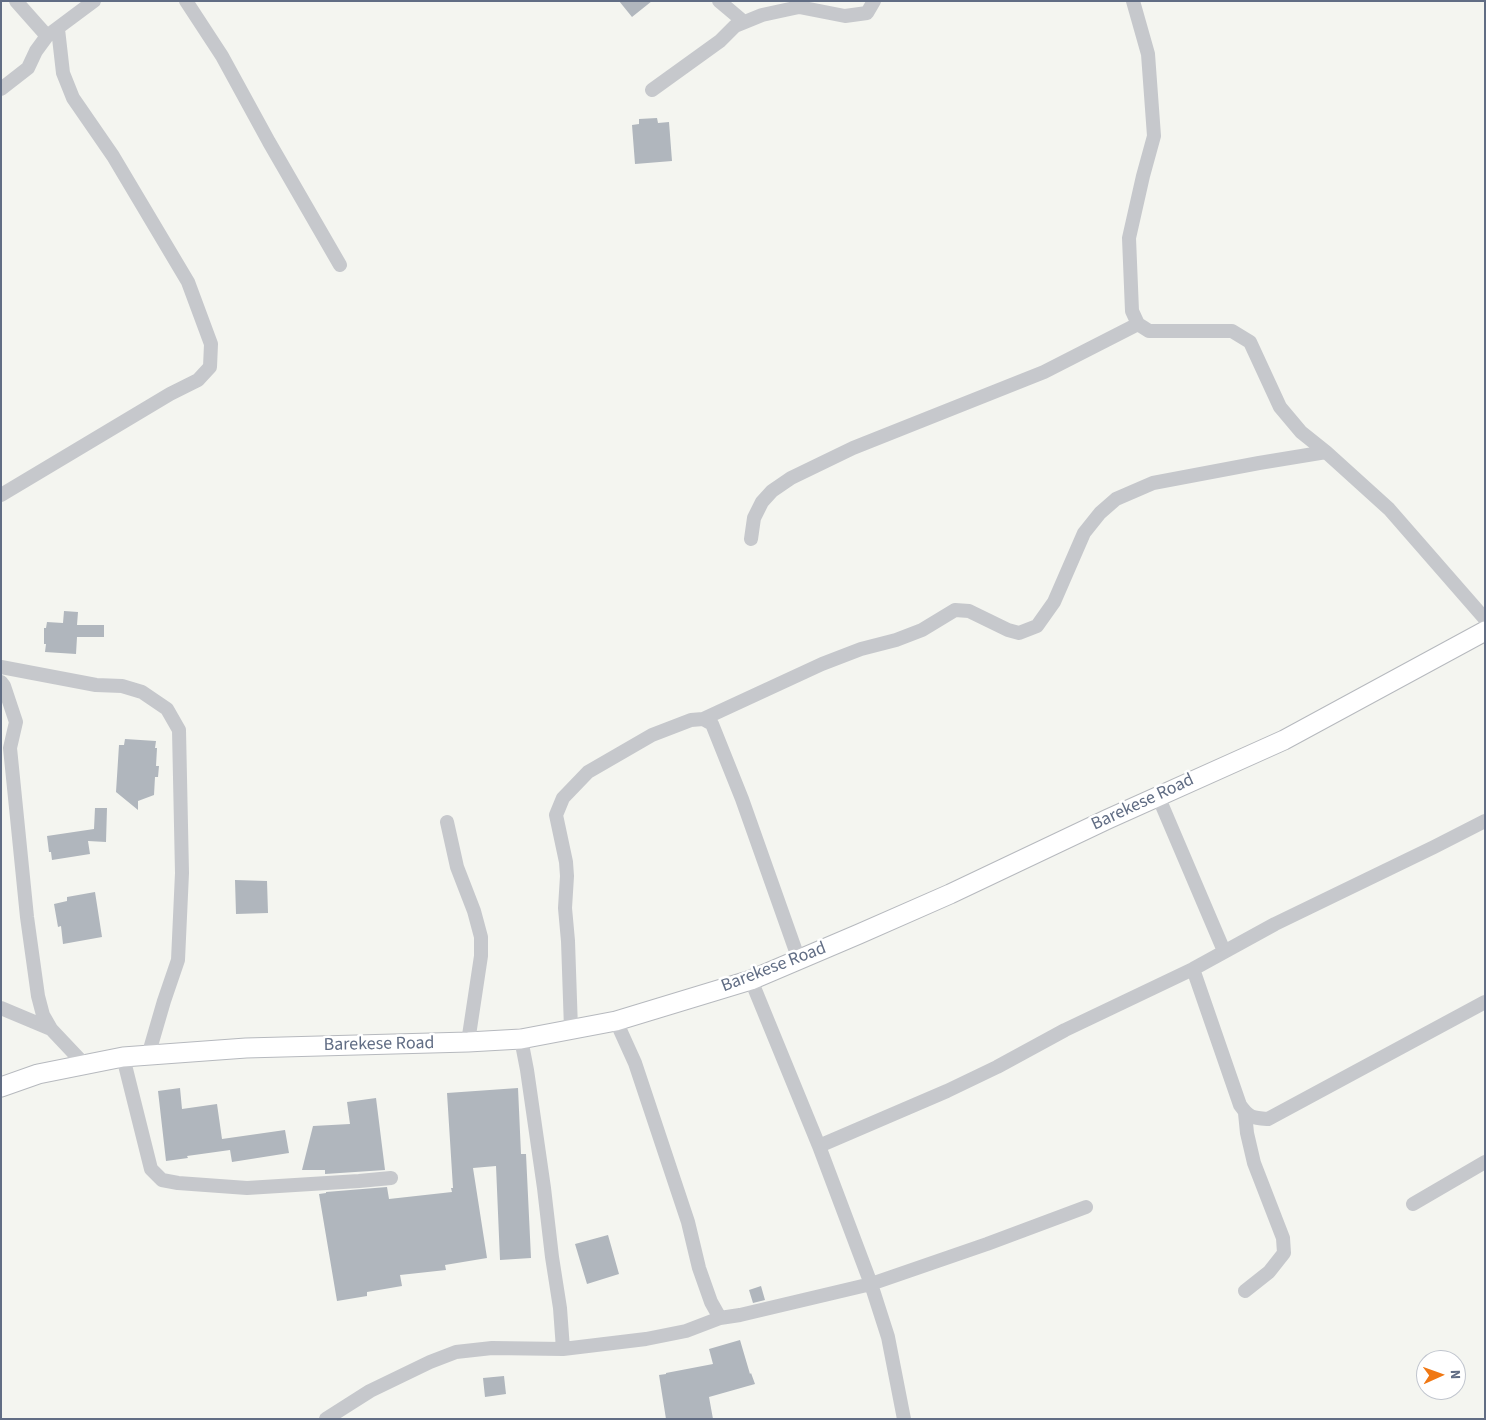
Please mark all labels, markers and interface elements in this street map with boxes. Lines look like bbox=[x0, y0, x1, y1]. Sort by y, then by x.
street label: Barekese Road bbox=[1088, 770, 1198, 836]
street label: Barekese Road bbox=[718, 938, 830, 998]
street label: Barekese Road bbox=[323, 1033, 435, 1057]
north arrow bbox=[1416, 1350, 1466, 1400]
text: N bbox=[1445, 1370, 1465, 1380]

